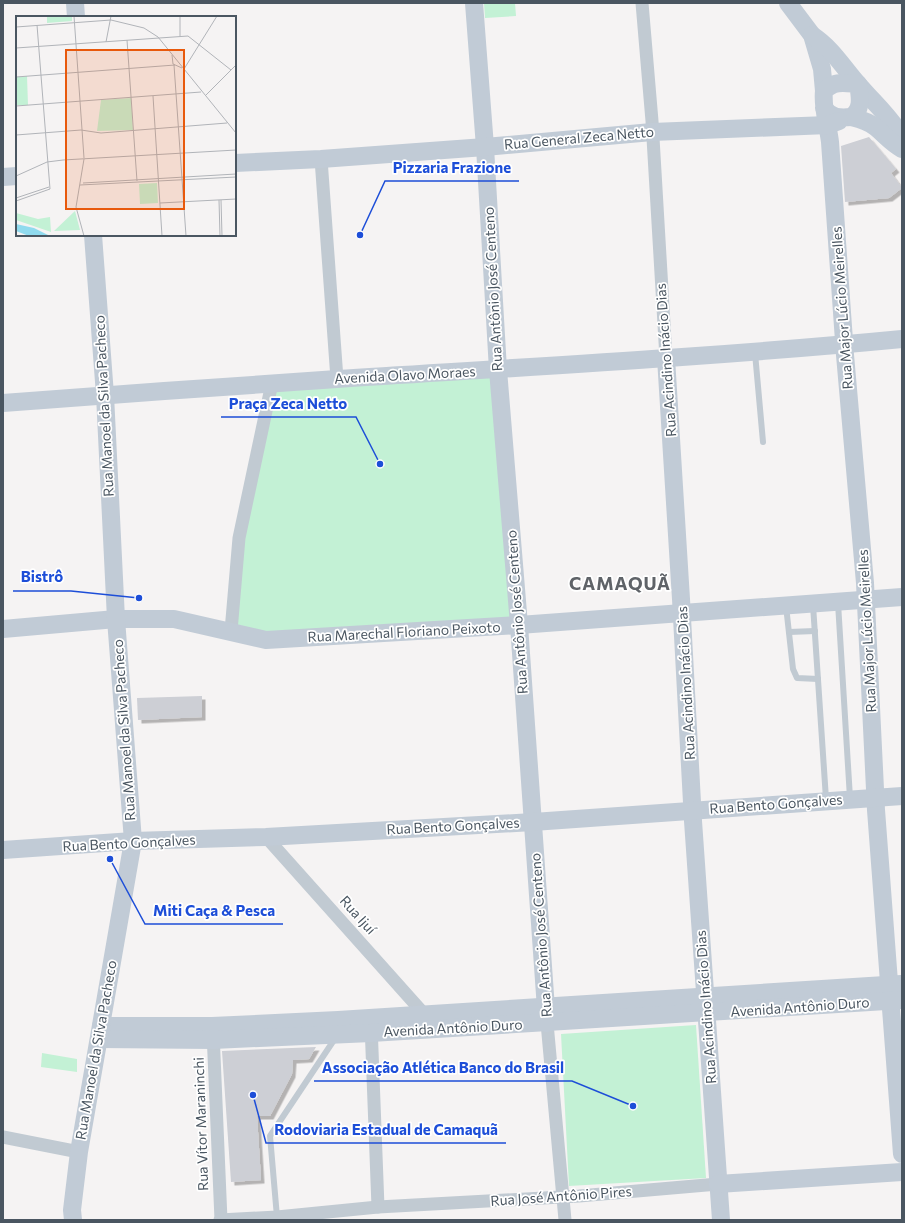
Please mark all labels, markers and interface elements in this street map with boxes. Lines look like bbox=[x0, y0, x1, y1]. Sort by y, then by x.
inset map bbox=[16, 16, 236, 236]
street label: Rua General Zeca Netto bbox=[503, 122, 655, 153]
callout: Pizzaria Frazione bbox=[385, 154, 519, 181]
text: Pizzaria Frazione bbox=[393, 158, 511, 176]
street label: Rua Antônio José Centeno bbox=[480, 206, 505, 372]
street label: Rua Major Lúcio Meirelles bbox=[827, 226, 856, 390]
street label: Rua Acindino Inácio Dias bbox=[652, 283, 679, 438]
street label: Rua Manoel da Silva Pacheco bbox=[90, 315, 117, 497]
street label: Avenida Olavo Moraes bbox=[334, 362, 476, 387]
callout: Praça Zeca Netto bbox=[221, 390, 356, 417]
text: Praça Zeca Netto bbox=[229, 394, 347, 412]
street label: Rua Antônio José Centeno bbox=[502, 529, 531, 695]
street label: Rua Major Lúcio Meirelles bbox=[854, 549, 879, 713]
callout: Bistrô bbox=[13, 564, 71, 591]
text: Bistrô bbox=[21, 567, 63, 585]
district label: CAMAQUÃ bbox=[569, 572, 671, 594]
street label: Rua Acindino Inácio Dias bbox=[673, 606, 698, 760]
street label: Rua Marechal Floriano Peixoto bbox=[307, 618, 501, 645]
street label: Rua Manoel da Silva Pacheco bbox=[109, 639, 138, 821]
street label: Rua Bento Gonçalves bbox=[709, 790, 843, 817]
street label: Rua Bento Gonçalves bbox=[386, 814, 520, 837]
street label: Rua Bento Gonçalves bbox=[62, 831, 196, 854]
street label: Rua Antônio José Centeno bbox=[526, 852, 555, 1018]
street label: Rua Ijuí bbox=[337, 892, 380, 938]
callout: Miti Caça & Pesca bbox=[145, 897, 283, 924]
text: Miti Caça & Pesca bbox=[153, 901, 275, 919]
street label: Rua Acindino Inácio Dias bbox=[692, 930, 719, 1085]
street label: Rua Manoel da Silva Pacheco bbox=[71, 959, 120, 1141]
street label: Avenida Antônio Duro bbox=[730, 993, 870, 1020]
street label: Avenida Antônio Duro bbox=[383, 1015, 523, 1040]
callout: Associação Atlética Banco do Brasil bbox=[314, 1054, 572, 1081]
street label: Rua Vítor Maraninchi bbox=[190, 1057, 211, 1191]
text: Associação Atlética Banco do Brasil bbox=[322, 1058, 564, 1076]
callout: Rodoviaria Estadual de Camaquã bbox=[266, 1116, 506, 1143]
text: Rodoviaria Estadual de Camaquã bbox=[274, 1120, 498, 1138]
street label: Rua José Antônio Pires bbox=[490, 1182, 632, 1209]

